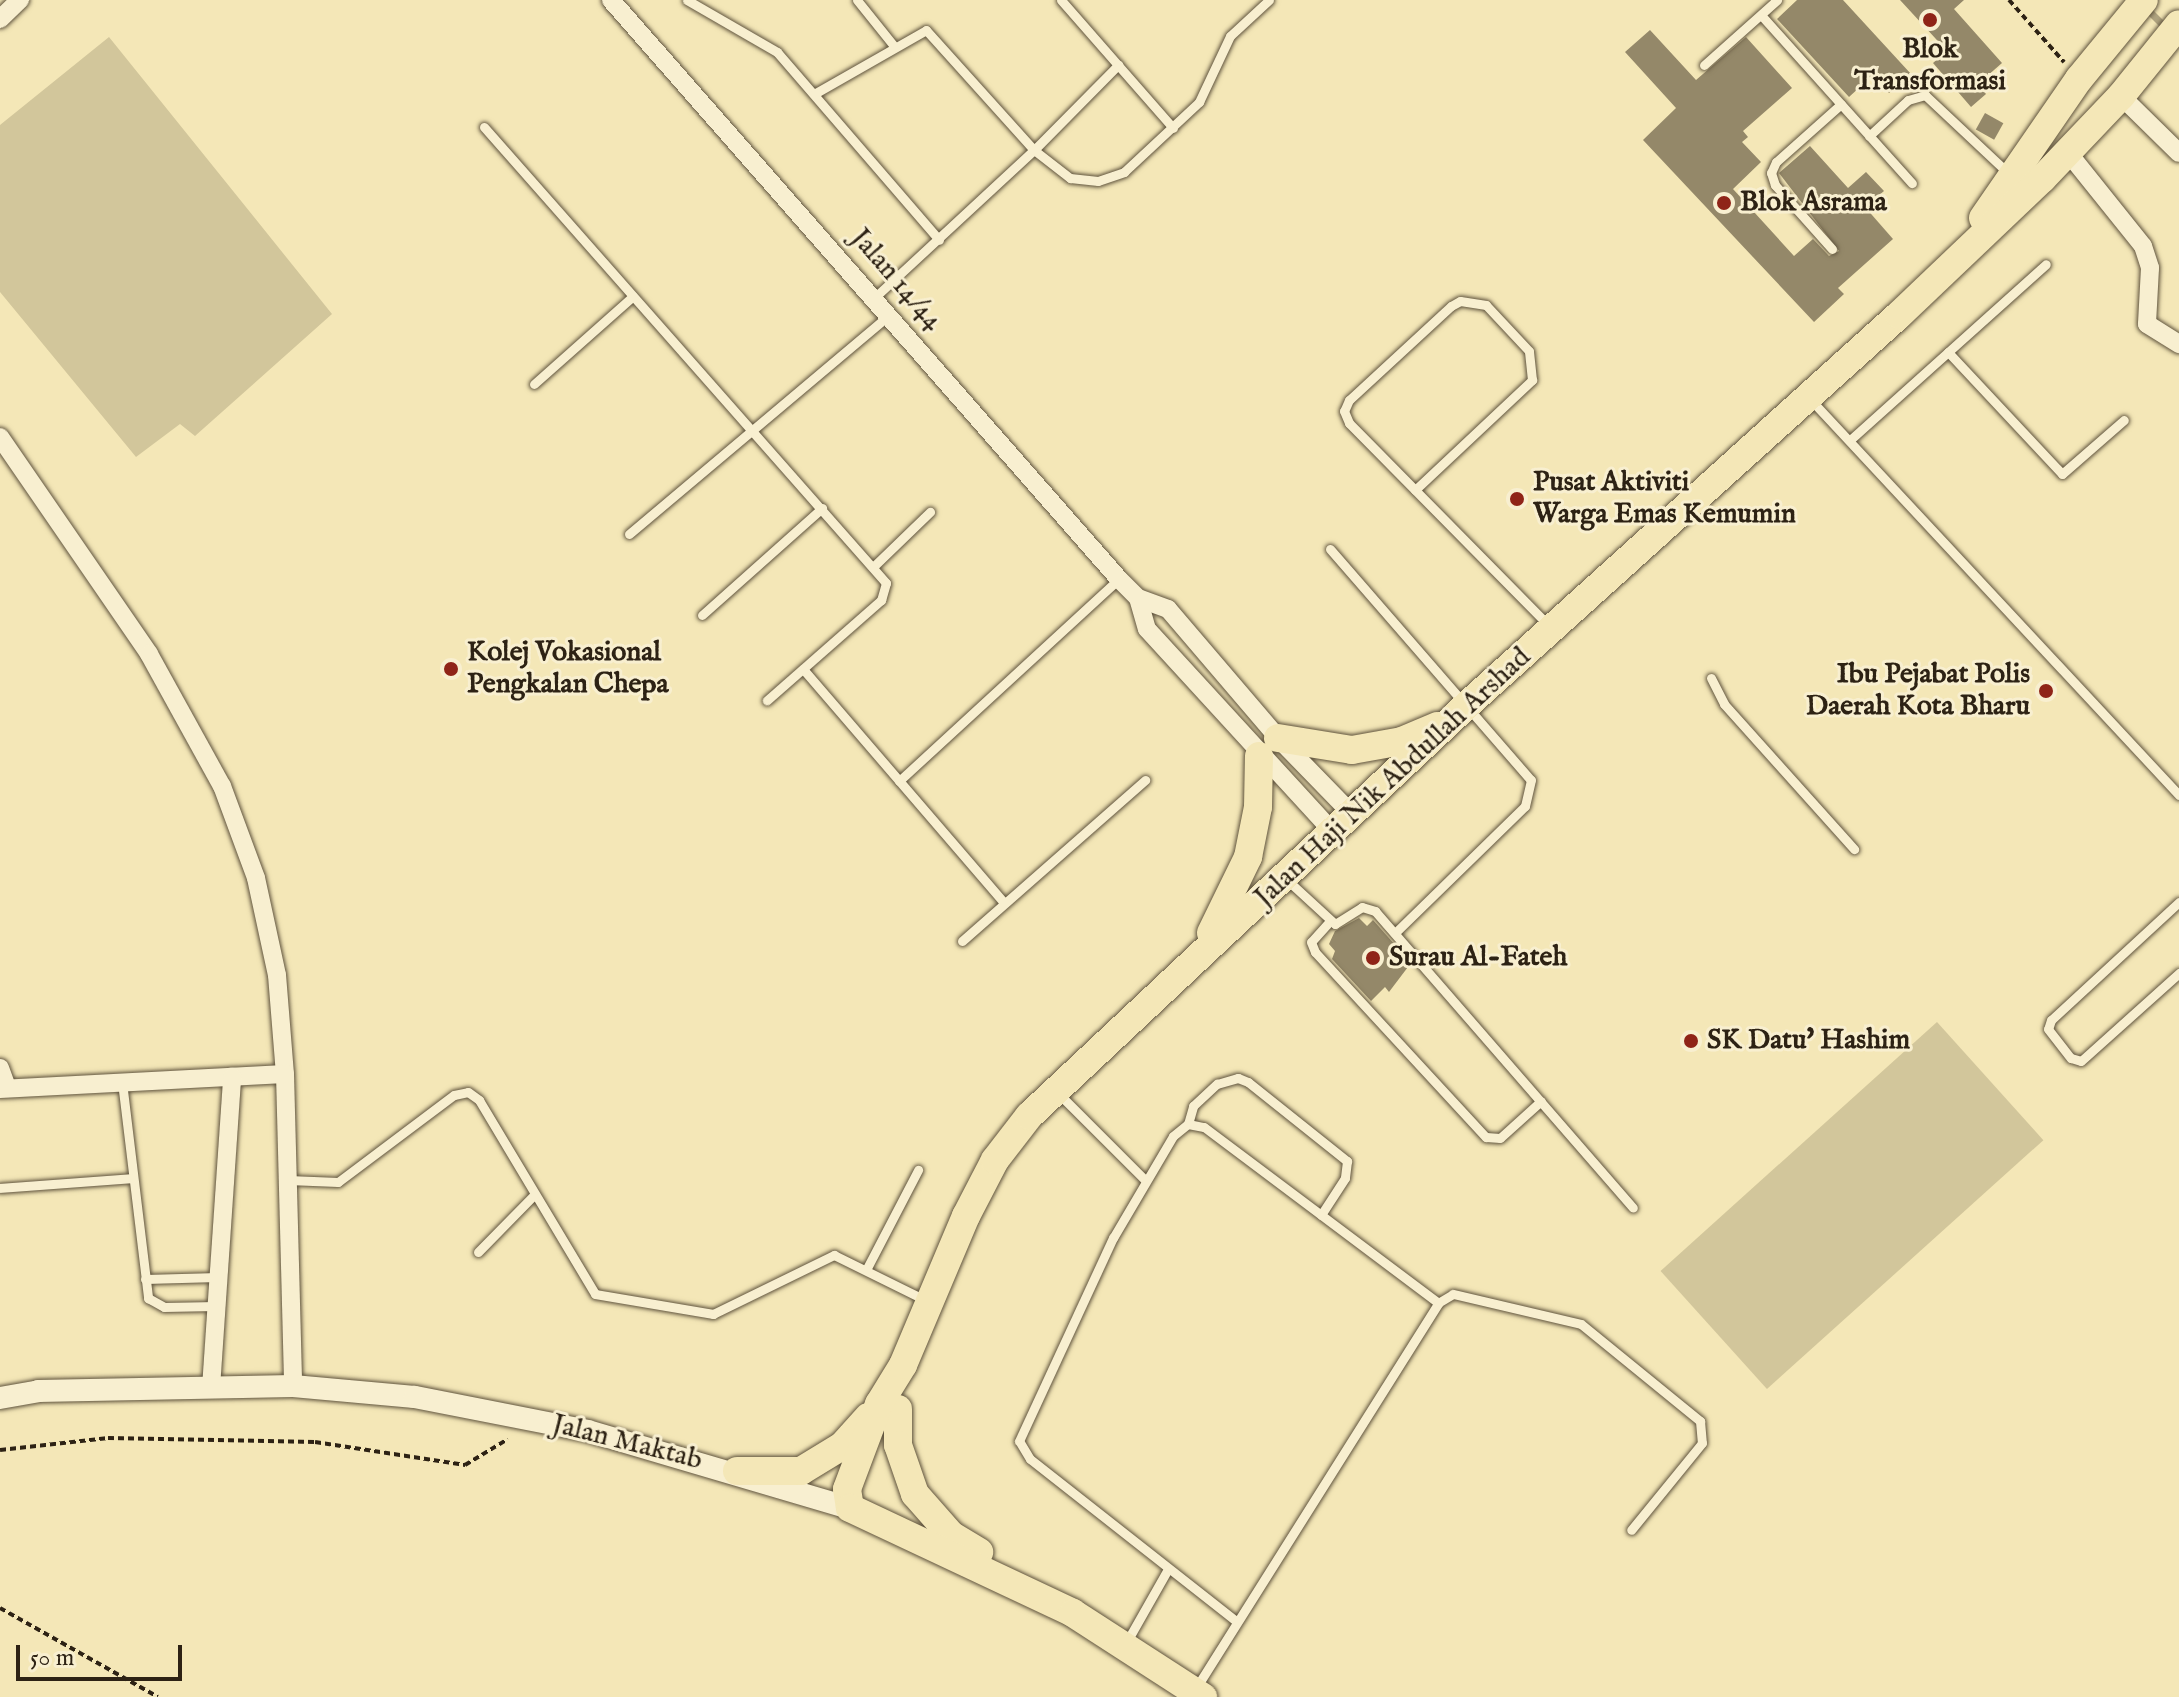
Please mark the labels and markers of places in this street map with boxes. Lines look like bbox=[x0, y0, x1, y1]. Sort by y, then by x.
marker: Blok Transformasi bbox=[1921, 11, 1939, 29]
place label: Blok Transformasi bbox=[1854, 33, 2006, 99]
place label: Blok Asrama bbox=[1740, 186, 1887, 220]
marker: Blok Asrama bbox=[1715, 194, 1733, 212]
place label: Pusat Aktiviti Warga Emas Kemumin bbox=[1533, 466, 1796, 532]
marker: Pusat Aktiviti Warga Emas Kemumin bbox=[1508, 490, 1526, 508]
place label: Kolej Vokasional Pengkalan Chepa bbox=[467, 636, 669, 702]
place label: Ibu Pejabat Polis Daerah Kota Bharu bbox=[1806, 658, 2030, 724]
marker: Kolej Vokasional Pengkalan Chepa bbox=[442, 660, 460, 678]
marker: Ibu Pejabat Polis Daerah Kota Bharu bbox=[2037, 682, 2055, 700]
place label: Surau Al-Fateh bbox=[1389, 941, 1567, 975]
marker: Surau Al-Fateh bbox=[1364, 949, 1382, 967]
place label: SK Datu' Hashim bbox=[1707, 1024, 1910, 1058]
marker: SK Datu' Hashim bbox=[1682, 1032, 1700, 1050]

